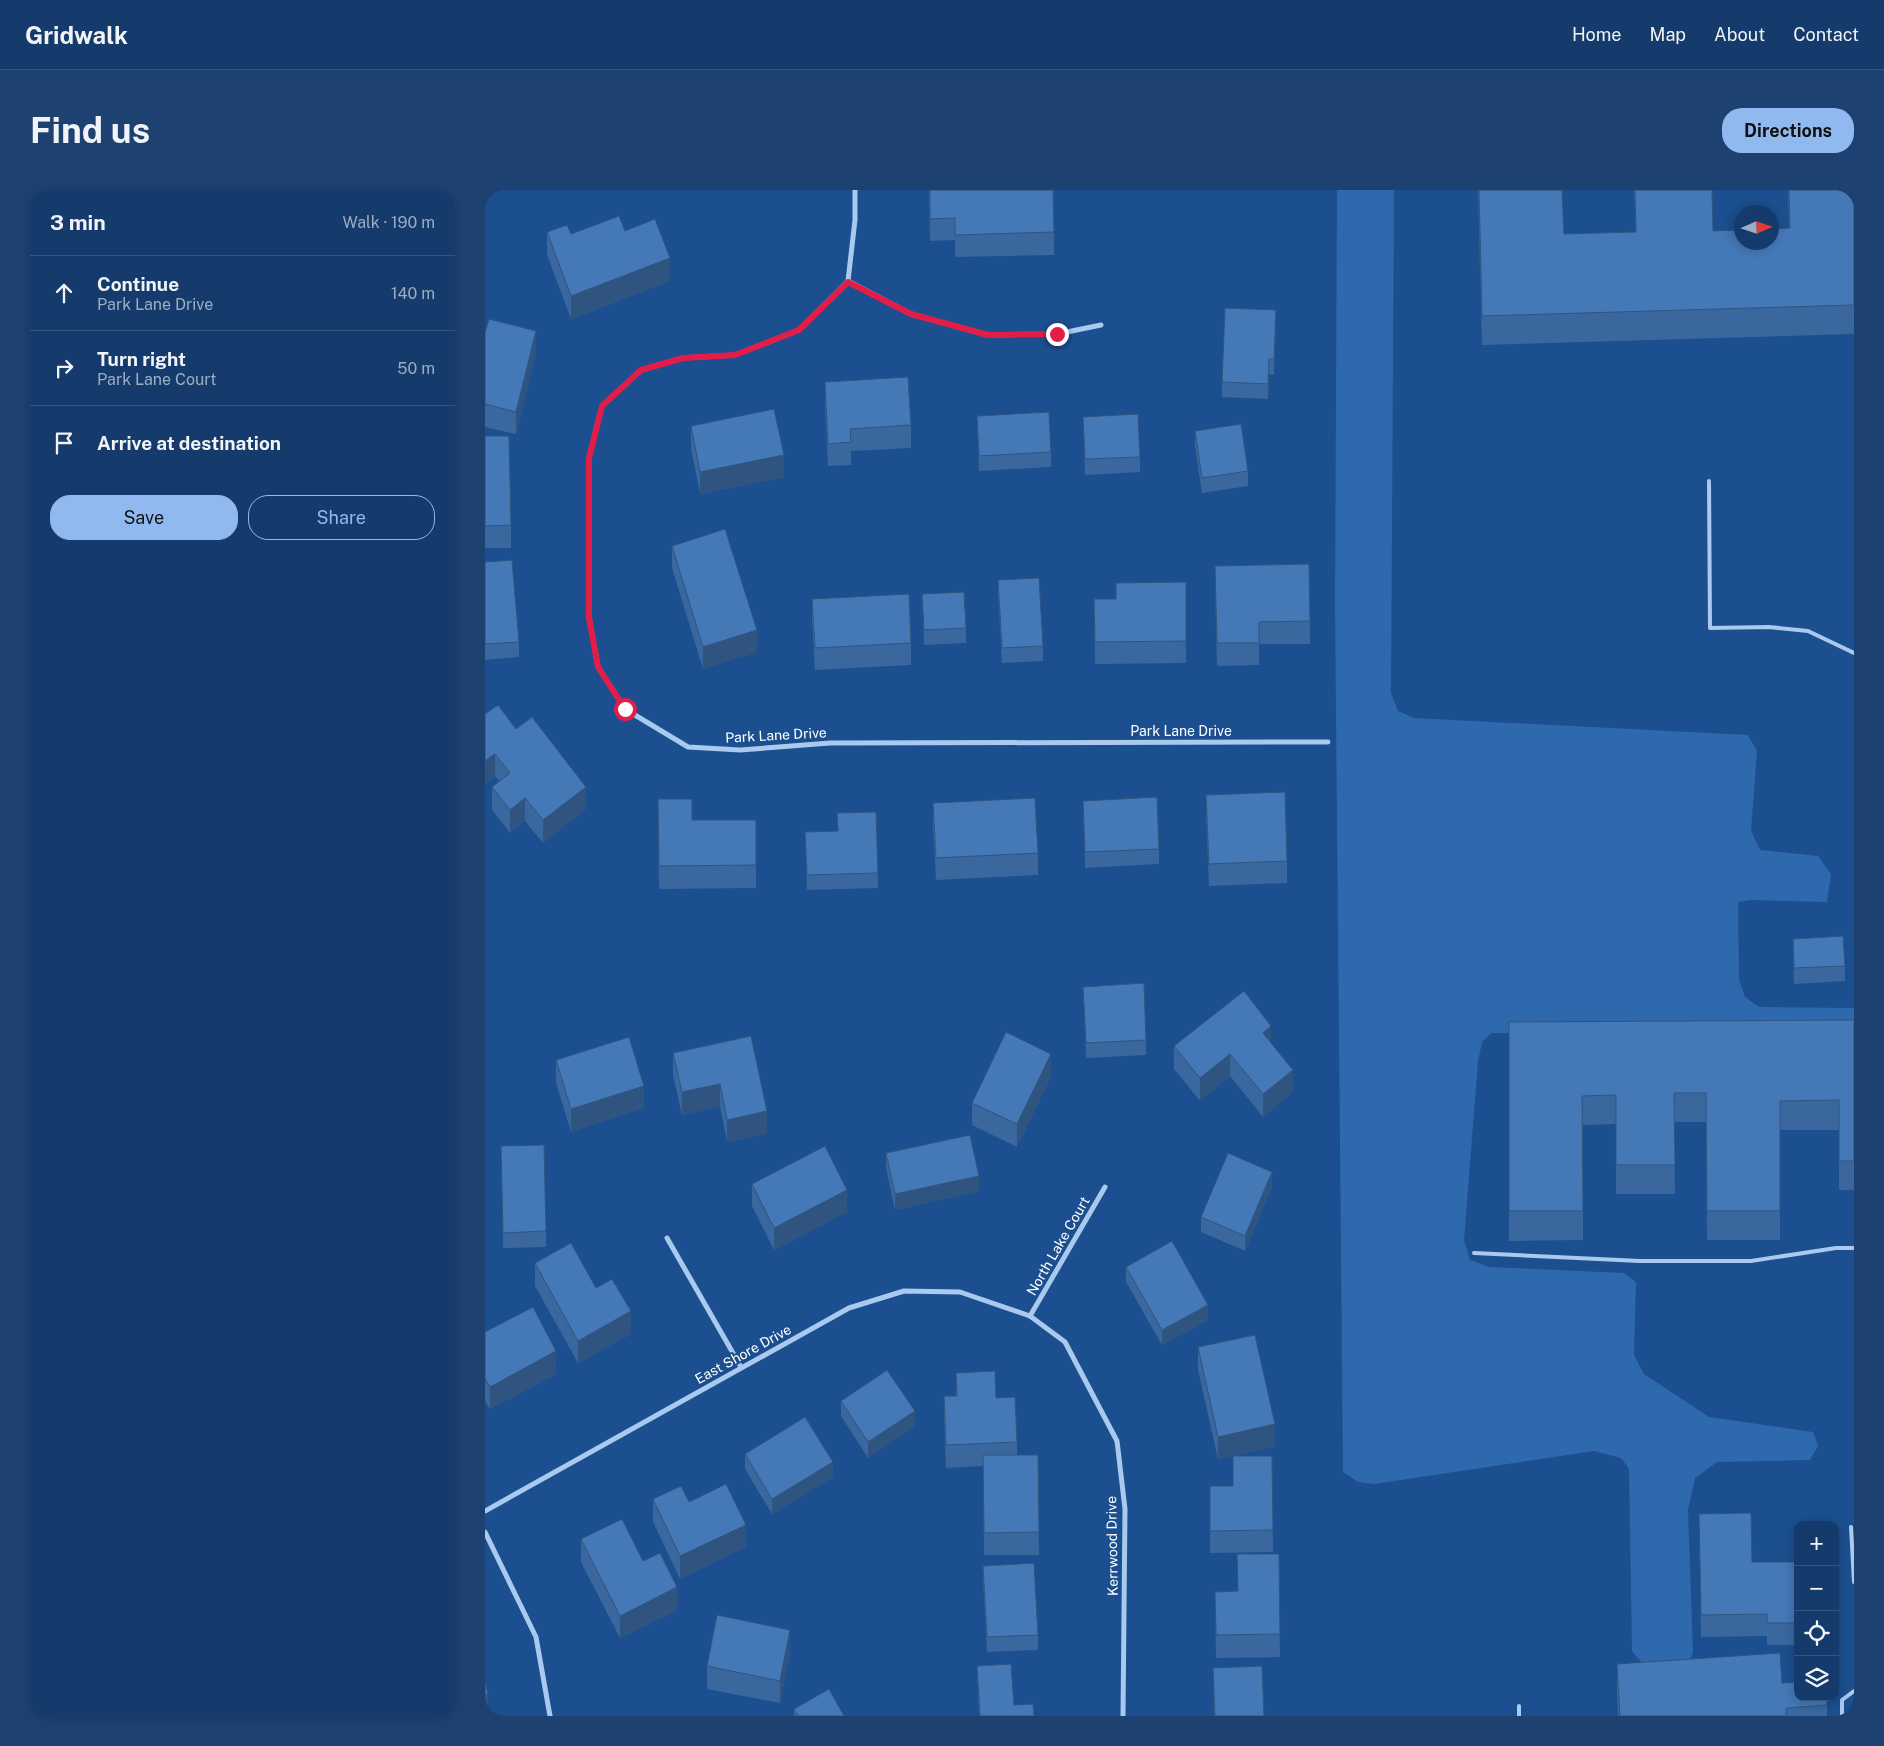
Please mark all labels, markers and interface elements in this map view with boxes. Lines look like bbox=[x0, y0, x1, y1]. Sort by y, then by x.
text: Gridwalk bbox=[25, 21, 128, 49]
text: Home bbox=[1572, 24, 1622, 45]
text: Map bbox=[1650, 24, 1686, 45]
text: About bbox=[1714, 24, 1765, 45]
text: Contact bbox=[1793, 24, 1859, 45]
button: Directions bbox=[1722, 108, 1854, 153]
text: Find us bbox=[30, 110, 150, 151]
north arrow bbox=[1734, 205, 1779, 250]
text: 3 min bbox=[50, 210, 106, 235]
text: Walk · 190 m bbox=[343, 213, 435, 232]
text: Continue bbox=[97, 273, 179, 295]
icon: ahead bbox=[50, 279, 78, 307]
text: 140 m bbox=[391, 284, 435, 303]
text: Park Lane Drive bbox=[97, 295, 213, 314]
route end bbox=[1046, 323, 1069, 346]
text: Turn right bbox=[97, 348, 186, 370]
icon: right bbox=[50, 354, 78, 382]
text: 50 m bbox=[397, 359, 435, 378]
text: Park Lane Court bbox=[97, 370, 217, 389]
icon: arrive bbox=[50, 429, 78, 457]
text: Arrive at destination bbox=[97, 432, 281, 454]
button: Save bbox=[50, 495, 238, 540]
button: Share bbox=[248, 495, 435, 540]
route start bbox=[614, 698, 637, 721]
street label: Park Lane Drive bbox=[1130, 723, 1232, 739]
street label: Park Lane Drive bbox=[725, 724, 827, 746]
street label: North Lake Court bbox=[1023, 1194, 1093, 1298]
street label: East Shore Drive bbox=[692, 1321, 794, 1387]
street label: Kerrwood Drive bbox=[1103, 1496, 1121, 1596]
map controls bbox=[1794, 1521, 1839, 1701]
button: + bbox=[1794, 1521, 1839, 1566]
button: − bbox=[1794, 1566, 1839, 1611]
button: locate bbox=[1794, 1611, 1839, 1656]
button: layers bbox=[1794, 1656, 1839, 1701]

